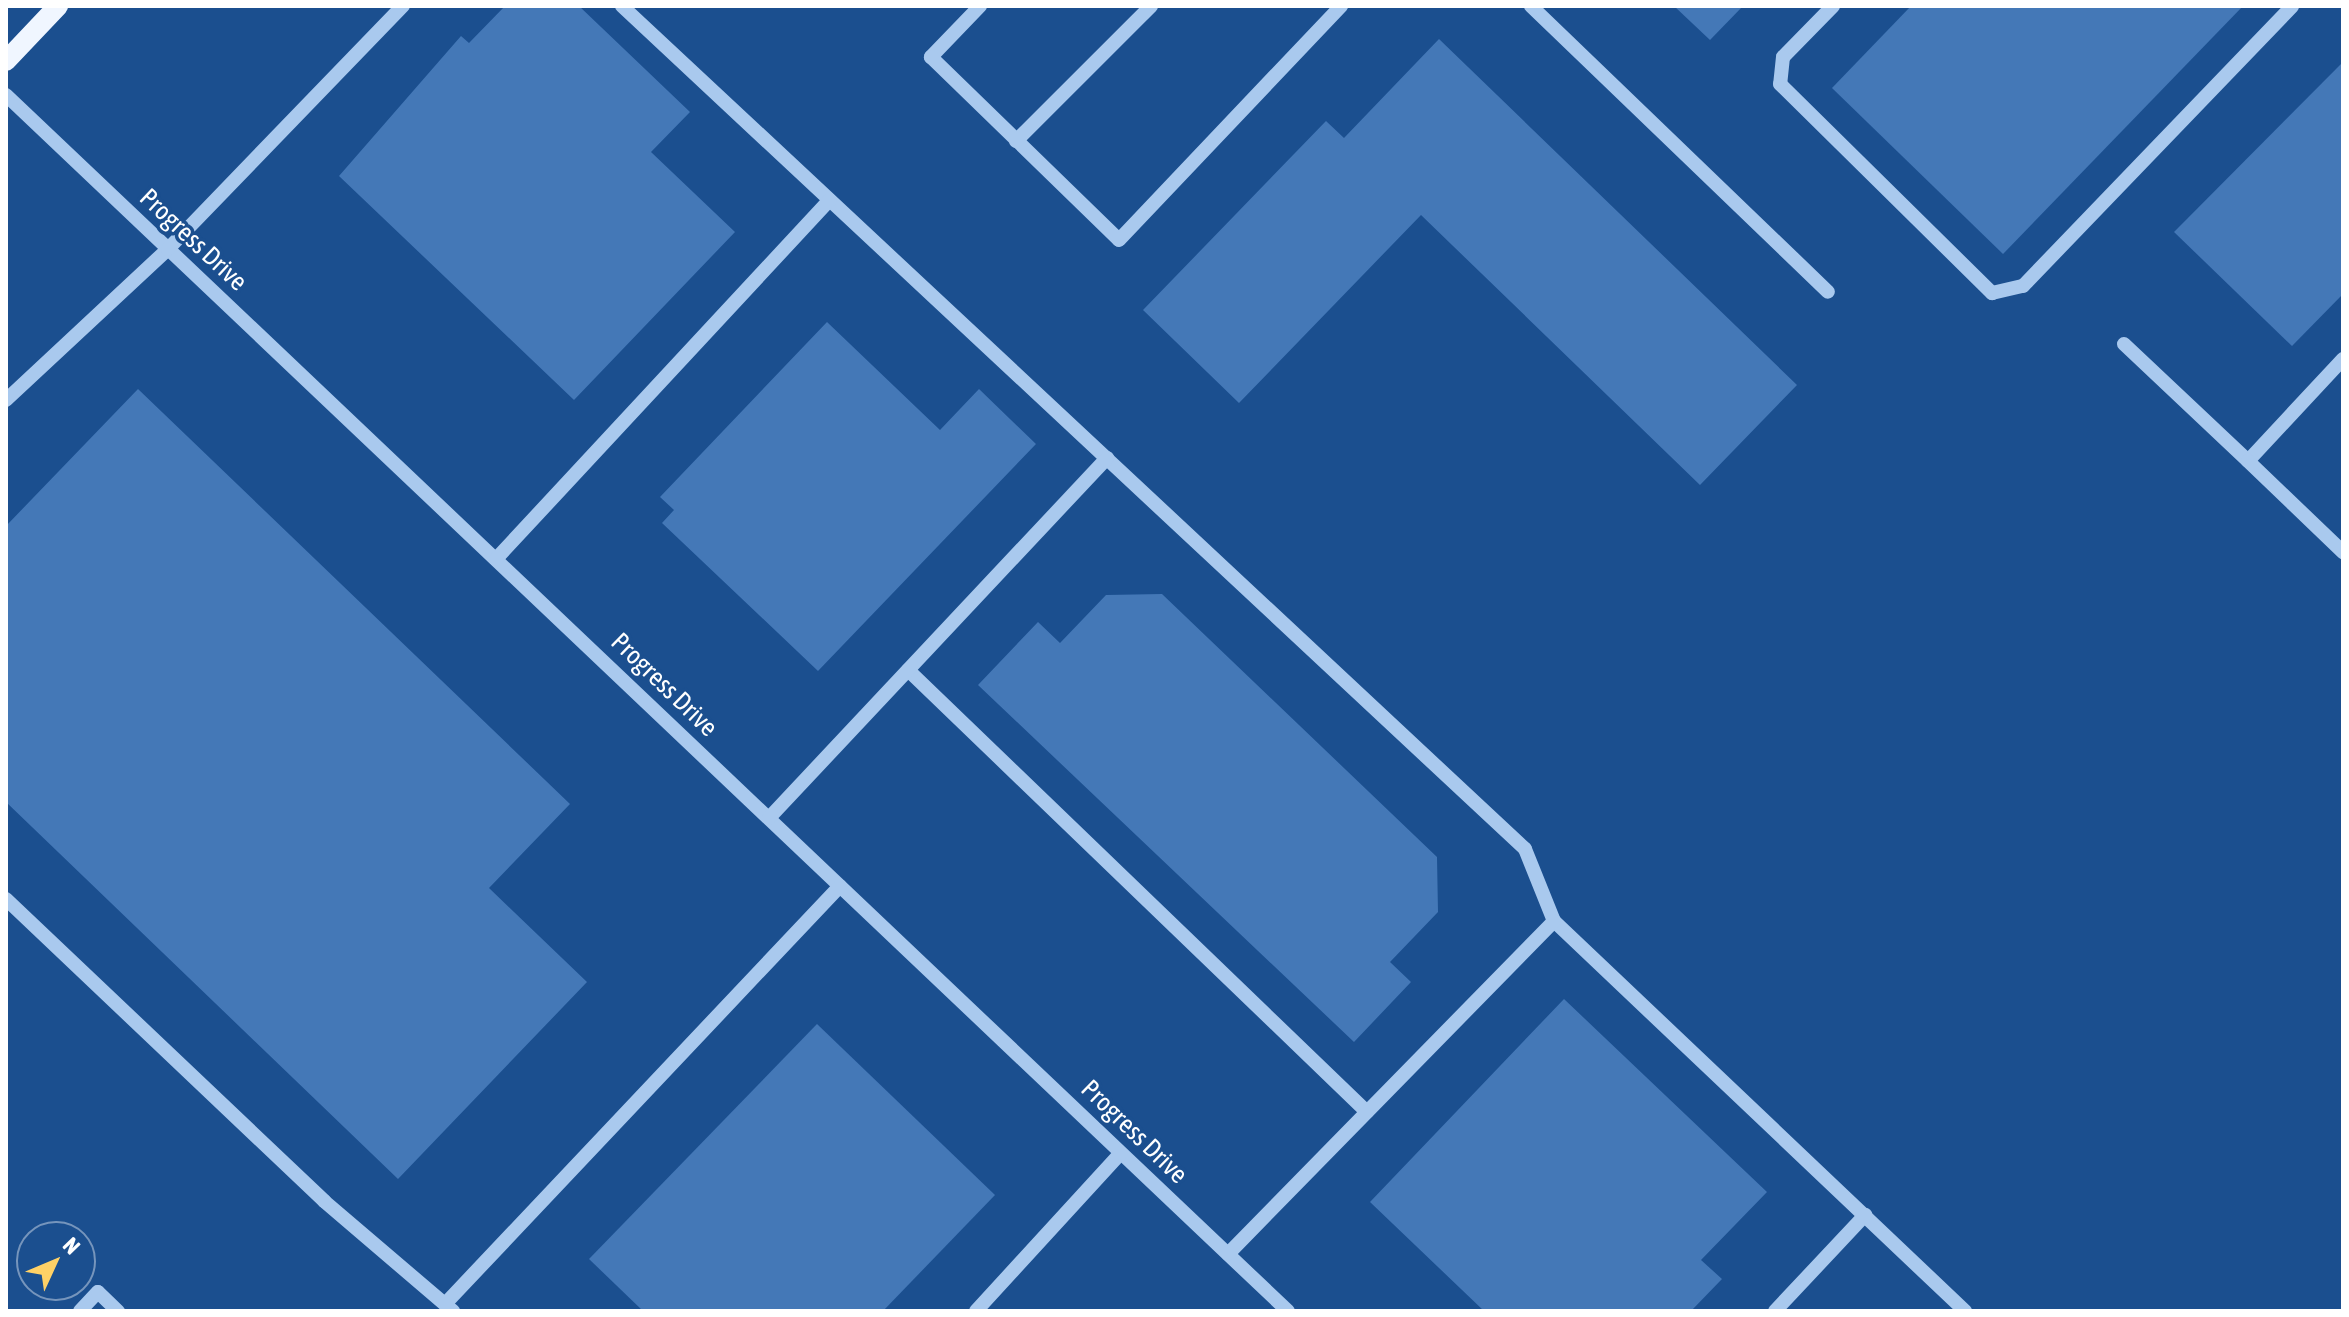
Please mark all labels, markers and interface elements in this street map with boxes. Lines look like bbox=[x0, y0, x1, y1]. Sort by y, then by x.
street label: Progress Drive bbox=[133, 182, 253, 298]
street label: Progress Drive bbox=[604, 627, 724, 743]
street label: Progress Drive bbox=[1074, 1074, 1194, 1190]
north arrow bbox=[16, 1221, 96, 1301]
text: N bbox=[58, 1232, 86, 1259]

